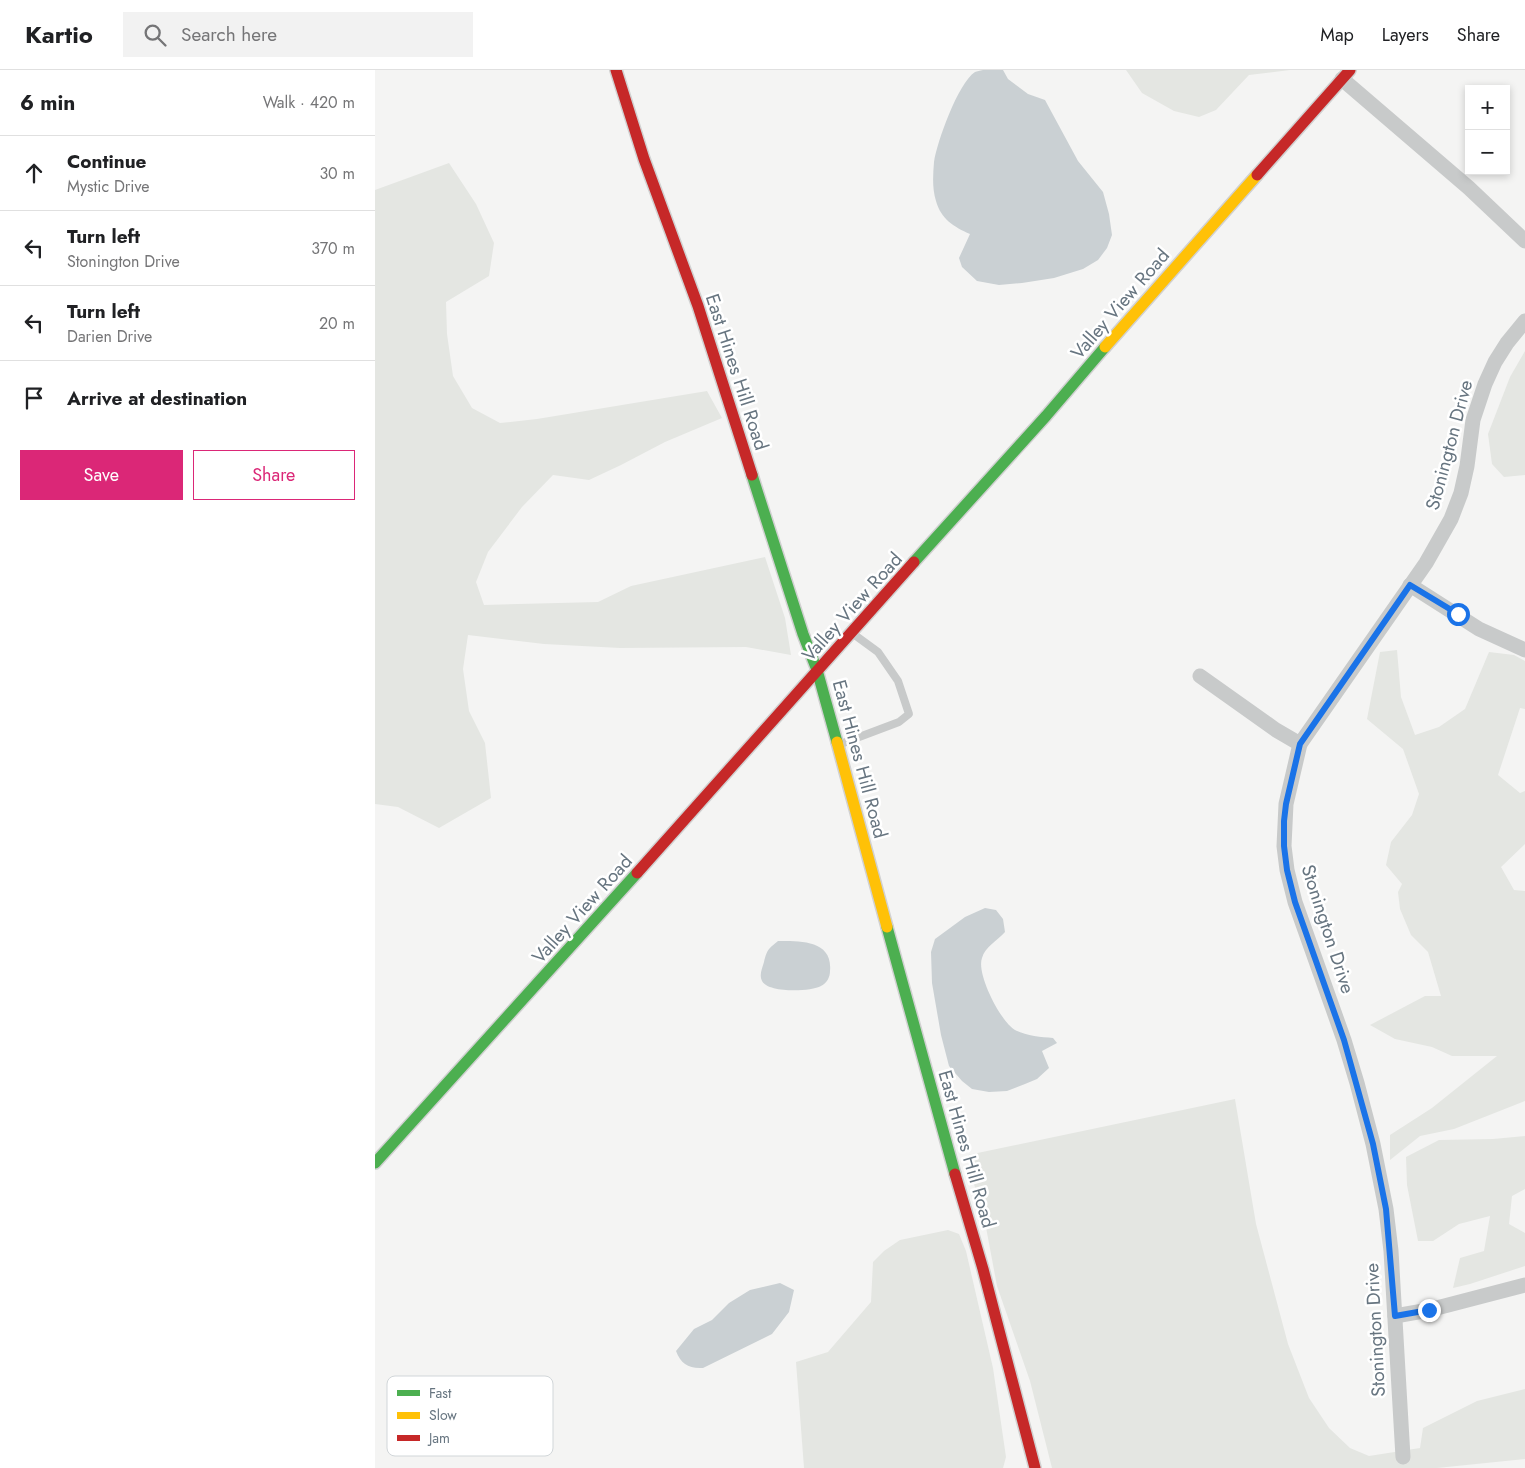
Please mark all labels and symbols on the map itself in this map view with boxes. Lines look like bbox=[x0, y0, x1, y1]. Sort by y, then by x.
street label: Valley View Road bbox=[1064, 243, 1176, 365]
street label: East Hines Hill Road bbox=[699, 290, 775, 454]
street label: Stonington Drive bbox=[1419, 377, 1479, 513]
street label: Valley View Road bbox=[796, 546, 908, 668]
route start bbox=[1447, 603, 1470, 626]
street label: East Hines Hill Road bbox=[826, 677, 894, 841]
street label: Valley View Road bbox=[526, 848, 638, 970]
street label: Stonington Drive bbox=[1294, 861, 1362, 997]
street label: East Hines Hill Road bbox=[932, 1067, 1002, 1231]
street label: Stonington Drive bbox=[1358, 1262, 1392, 1398]
route end bbox=[1418, 1299, 1441, 1322]
legend bbox=[387, 1376, 553, 1456]
text: Fast bbox=[429, 1383, 452, 1403]
text: Slow bbox=[429, 1405, 457, 1425]
text: Jam bbox=[427, 1428, 450, 1448]

